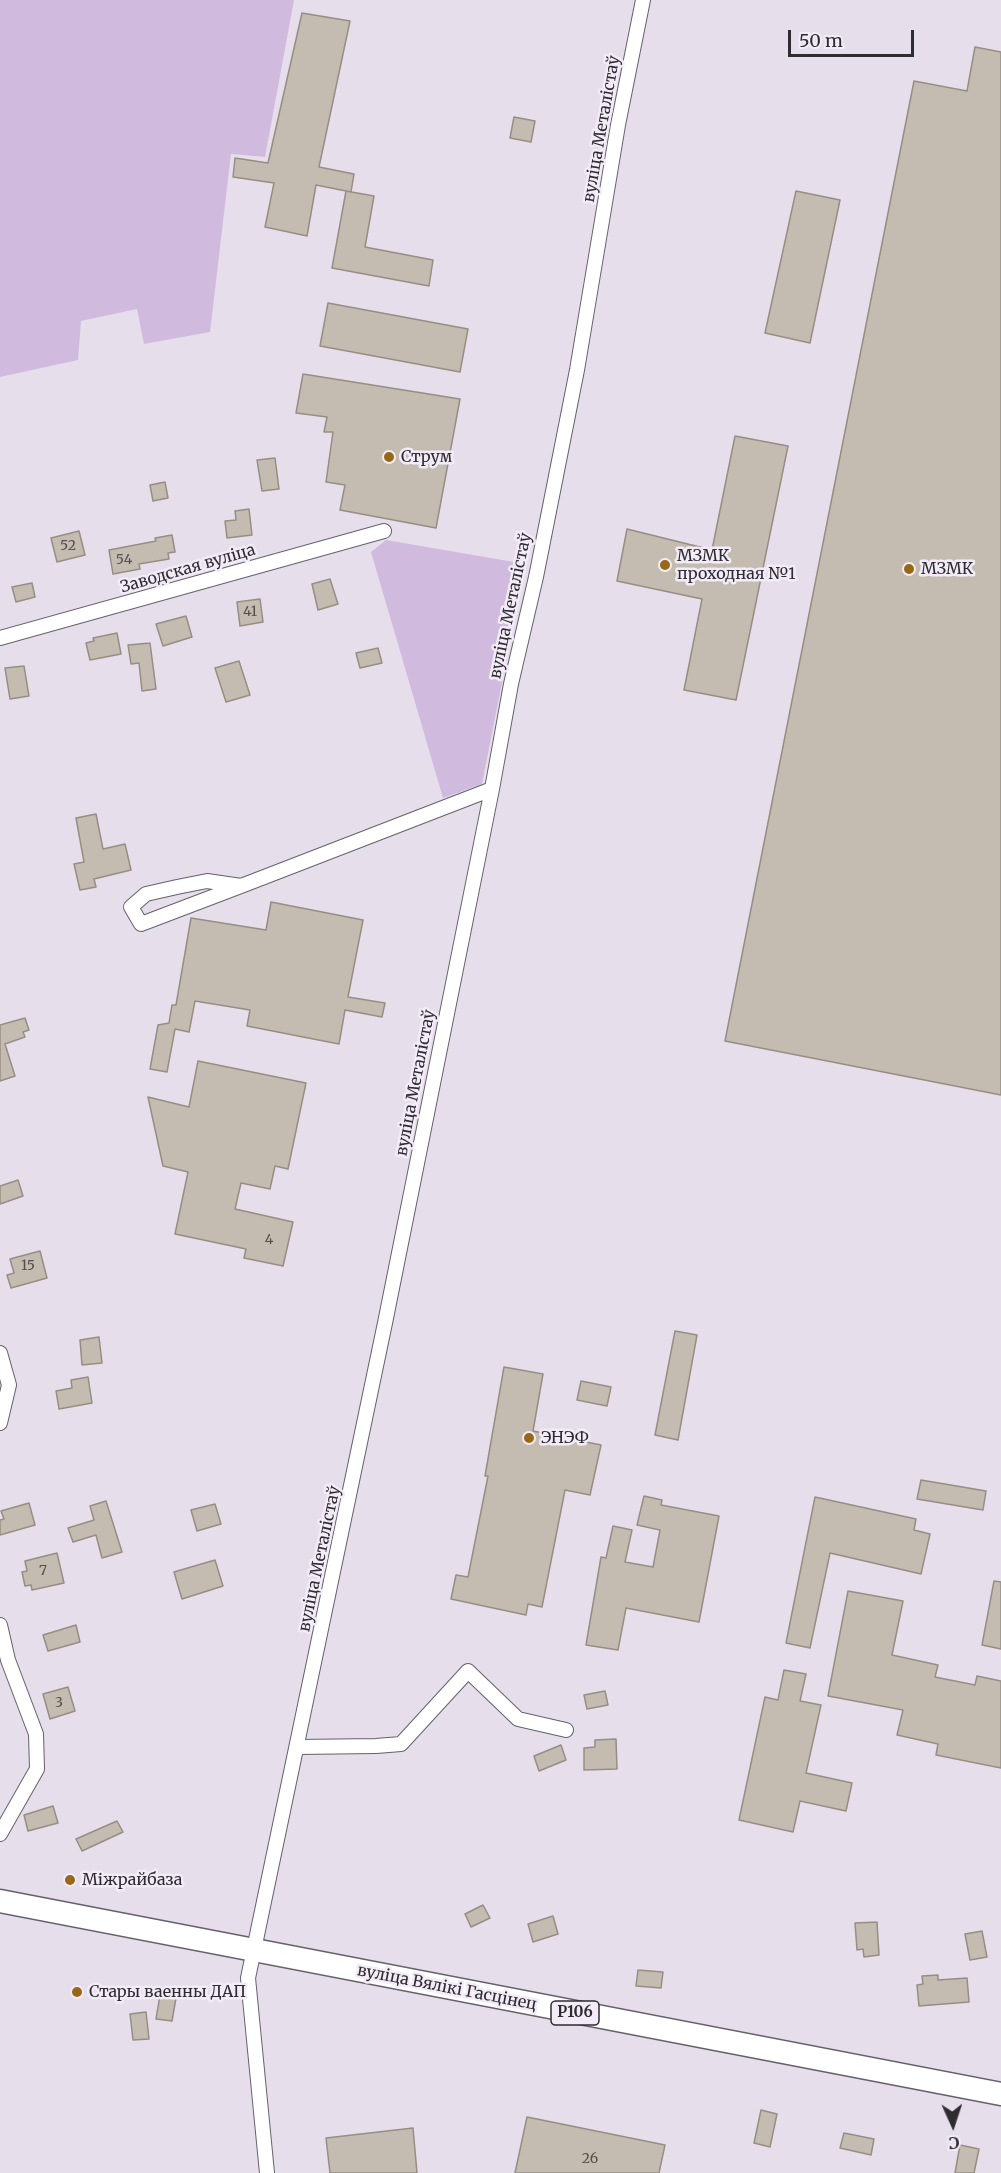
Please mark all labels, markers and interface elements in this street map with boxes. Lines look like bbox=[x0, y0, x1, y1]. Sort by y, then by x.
scale bar bbox=[791, 18, 917, 56]
text: 50 m bbox=[799, 29, 843, 52]
street label: вуліца Металістаў bbox=[580, 54, 624, 204]
place label: Струм bbox=[401, 447, 452, 467]
marker: Струм bbox=[382, 450, 396, 464]
street label: вуліца Металістаў bbox=[486, 531, 536, 681]
house number: 52 bbox=[60, 538, 76, 554]
street label: Заводская вуліца bbox=[118, 541, 258, 597]
place label: МЗМК проходная №1 bbox=[677, 546, 796, 584]
house number: 54 bbox=[116, 552, 132, 568]
marker: МЗМК проходная №1 bbox=[658, 558, 672, 572]
place label: МЗМК bbox=[921, 559, 973, 579]
marker: МЗМК bbox=[902, 562, 916, 576]
house number: 41 bbox=[243, 604, 257, 620]
street label: вуліца Металістаў bbox=[392, 1008, 440, 1158]
house number: 4 bbox=[265, 1232, 273, 1248]
house number: 15 bbox=[21, 1258, 35, 1274]
place label: ЭНЭФ bbox=[541, 1428, 589, 1448]
marker: ЭНЭФ bbox=[522, 1431, 536, 1445]
street label: вуліца Металістаў bbox=[295, 1484, 345, 1634]
house number: 7 bbox=[39, 1563, 47, 1579]
house number: 3 bbox=[55, 1695, 63, 1711]
place label: Міжрайбаза bbox=[82, 1870, 182, 1890]
marker: Міжрайбаза bbox=[63, 1873, 77, 1887]
street label: вуліца Вялікі Гасцінец bbox=[356, 1961, 538, 2015]
place label: Стары ваенны ДАП bbox=[89, 1982, 246, 2002]
marker: Стары ваенны ДАП bbox=[70, 1985, 84, 1999]
road number: Р106 bbox=[551, 2001, 599, 2025]
north arrow bbox=[923, 2095, 983, 2155]
text: С bbox=[948, 2133, 960, 2153]
house number: 26 bbox=[582, 2151, 598, 2167]

